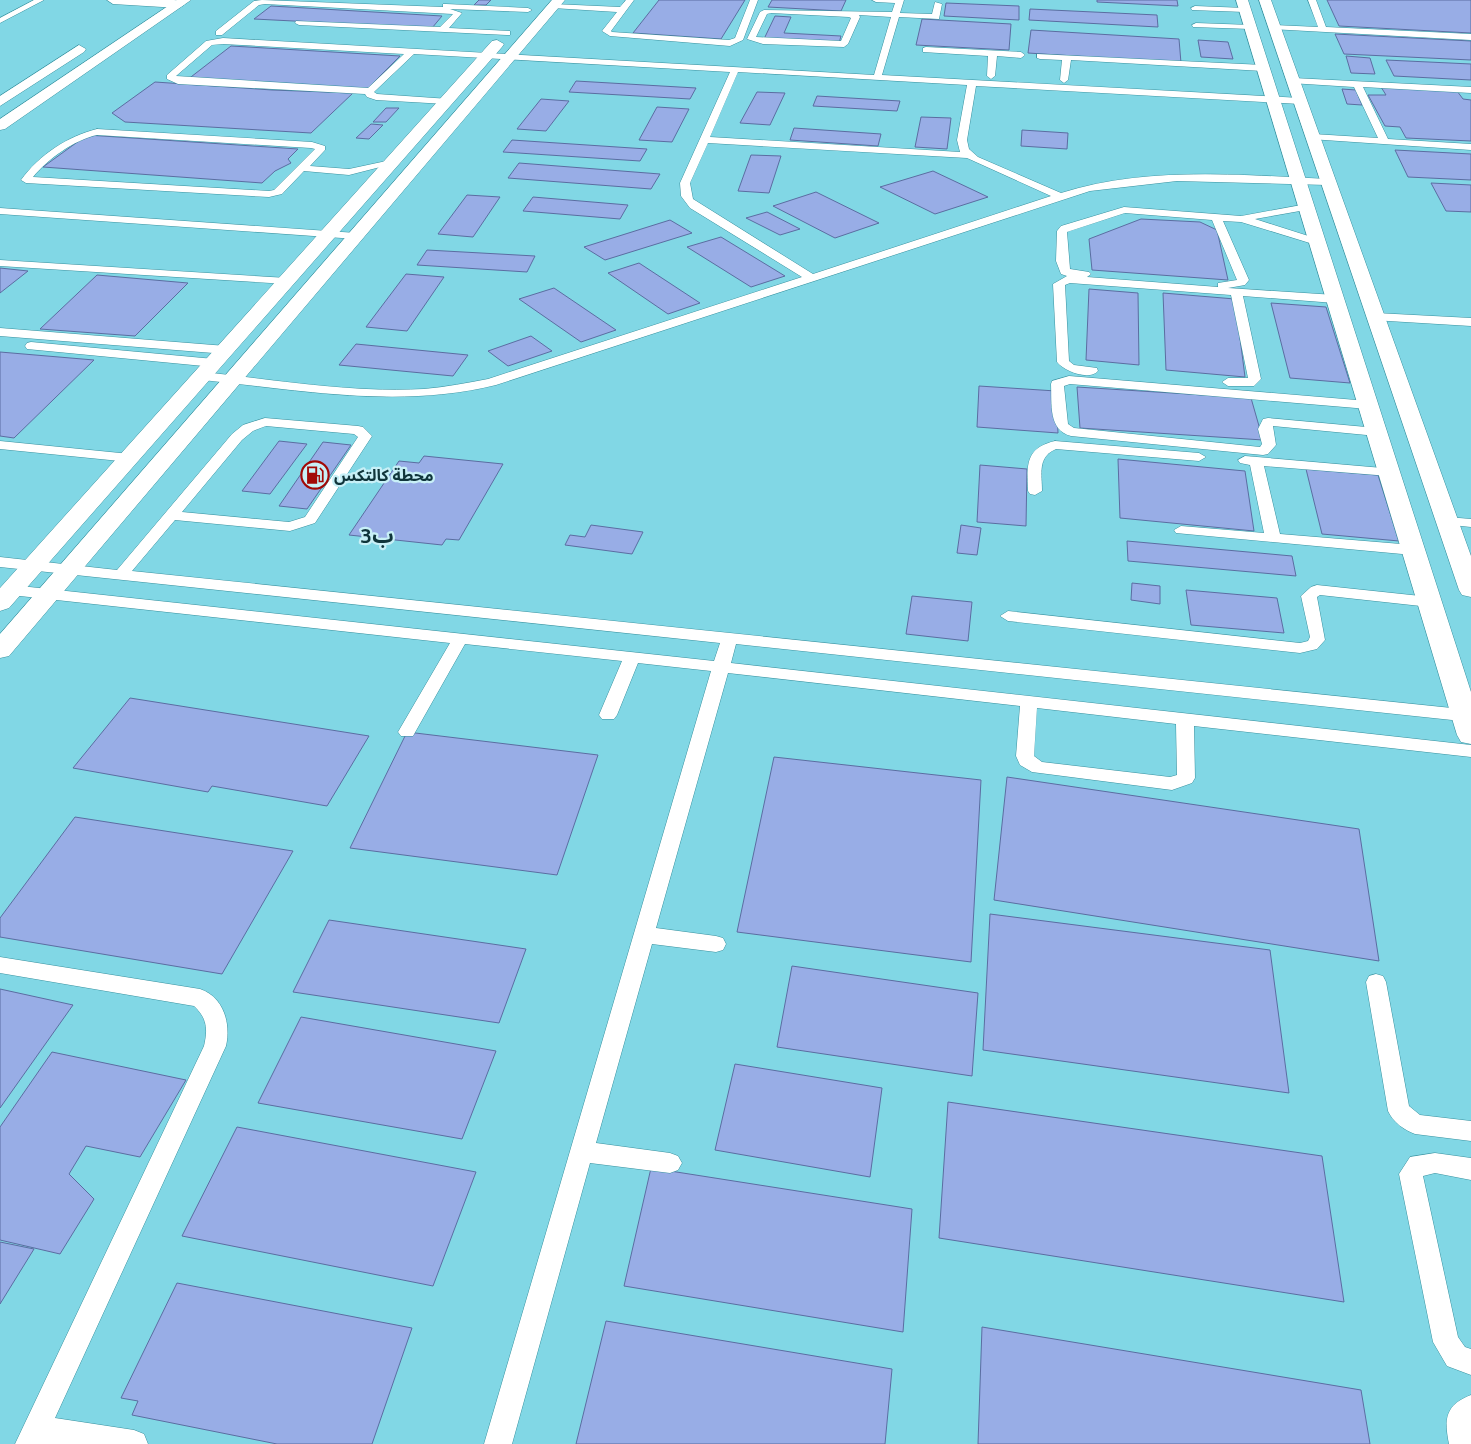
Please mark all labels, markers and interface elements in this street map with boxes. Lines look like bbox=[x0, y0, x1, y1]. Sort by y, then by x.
fuel station icon: محطة كالتكس bbox=[300, 460, 330, 490]
place label: محطة كالتكس bbox=[334, 466, 433, 485]
district label: ب3 bbox=[360, 523, 394, 548]

